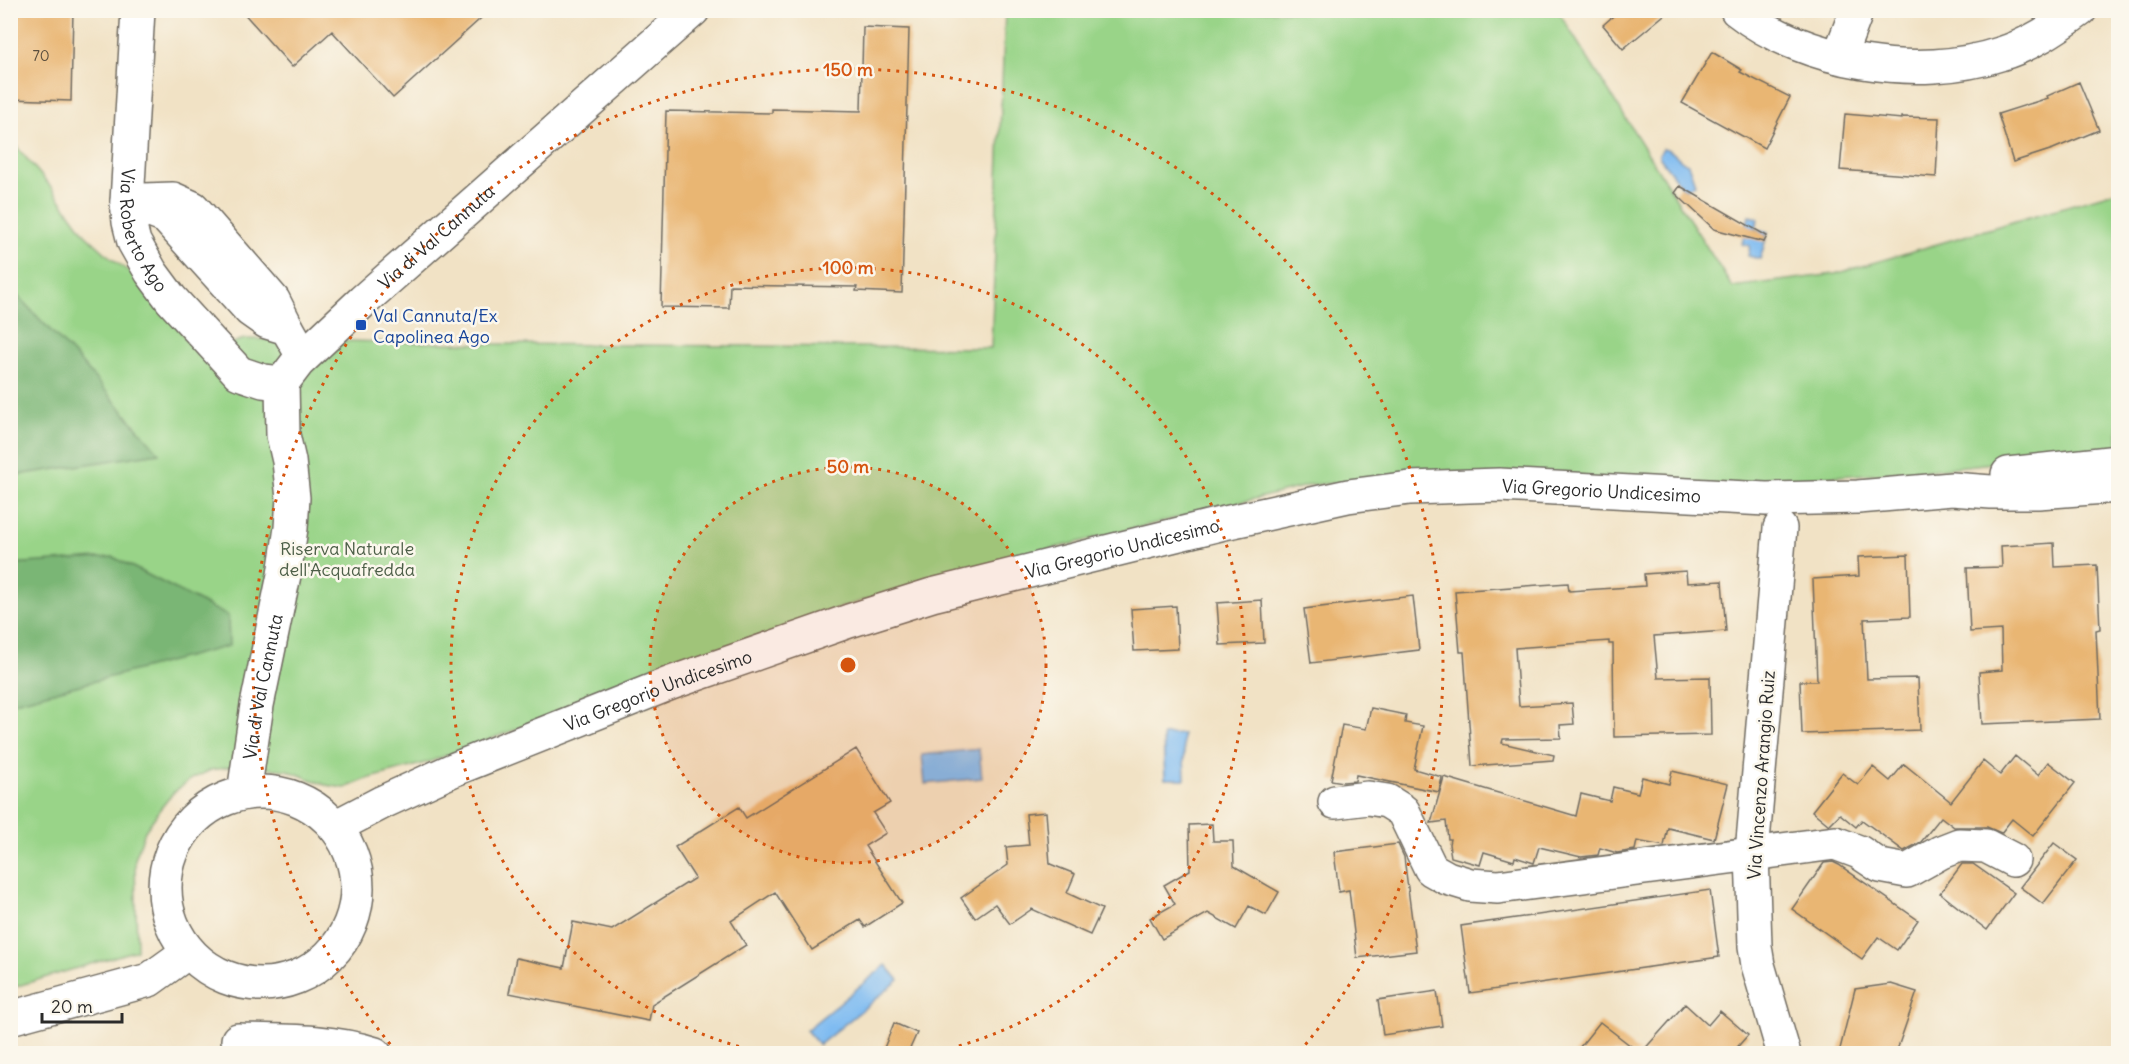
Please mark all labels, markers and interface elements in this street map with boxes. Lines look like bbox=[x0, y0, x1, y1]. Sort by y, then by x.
house number: 70 bbox=[32, 46, 50, 65]
text: 150 m bbox=[823, 58, 873, 81]
street label: Via Roberto Ago bbox=[115, 168, 173, 296]
street label: Via di Val Cannuta bbox=[373, 179, 499, 294]
text: 100 m bbox=[823, 256, 874, 279]
place label: Val Cannuta/Ex Capolinea Ago bbox=[373, 304, 498, 348]
marker: Val Cannuta/Ex Capolinea Ago bbox=[354, 318, 368, 332]
text: 50 m bbox=[827, 455, 869, 478]
street label: Via Gregorio Undicesimo bbox=[1501, 474, 1701, 507]
street label: Via Gregorio Undicesimo bbox=[1023, 513, 1222, 583]
park label: Riserva Naturale dell'Acquafredda bbox=[279, 537, 415, 581]
street label: Via di Val Cannuta bbox=[238, 612, 287, 761]
street label: Via Gregorio Undicesimo bbox=[560, 644, 755, 736]
centre of rings bbox=[838, 655, 858, 675]
street label: Via Vincenzo Arangio Ruiz bbox=[1742, 669, 1780, 880]
scale bar bbox=[42, 986, 122, 1024]
text: 20 m bbox=[51, 995, 93, 1018]

